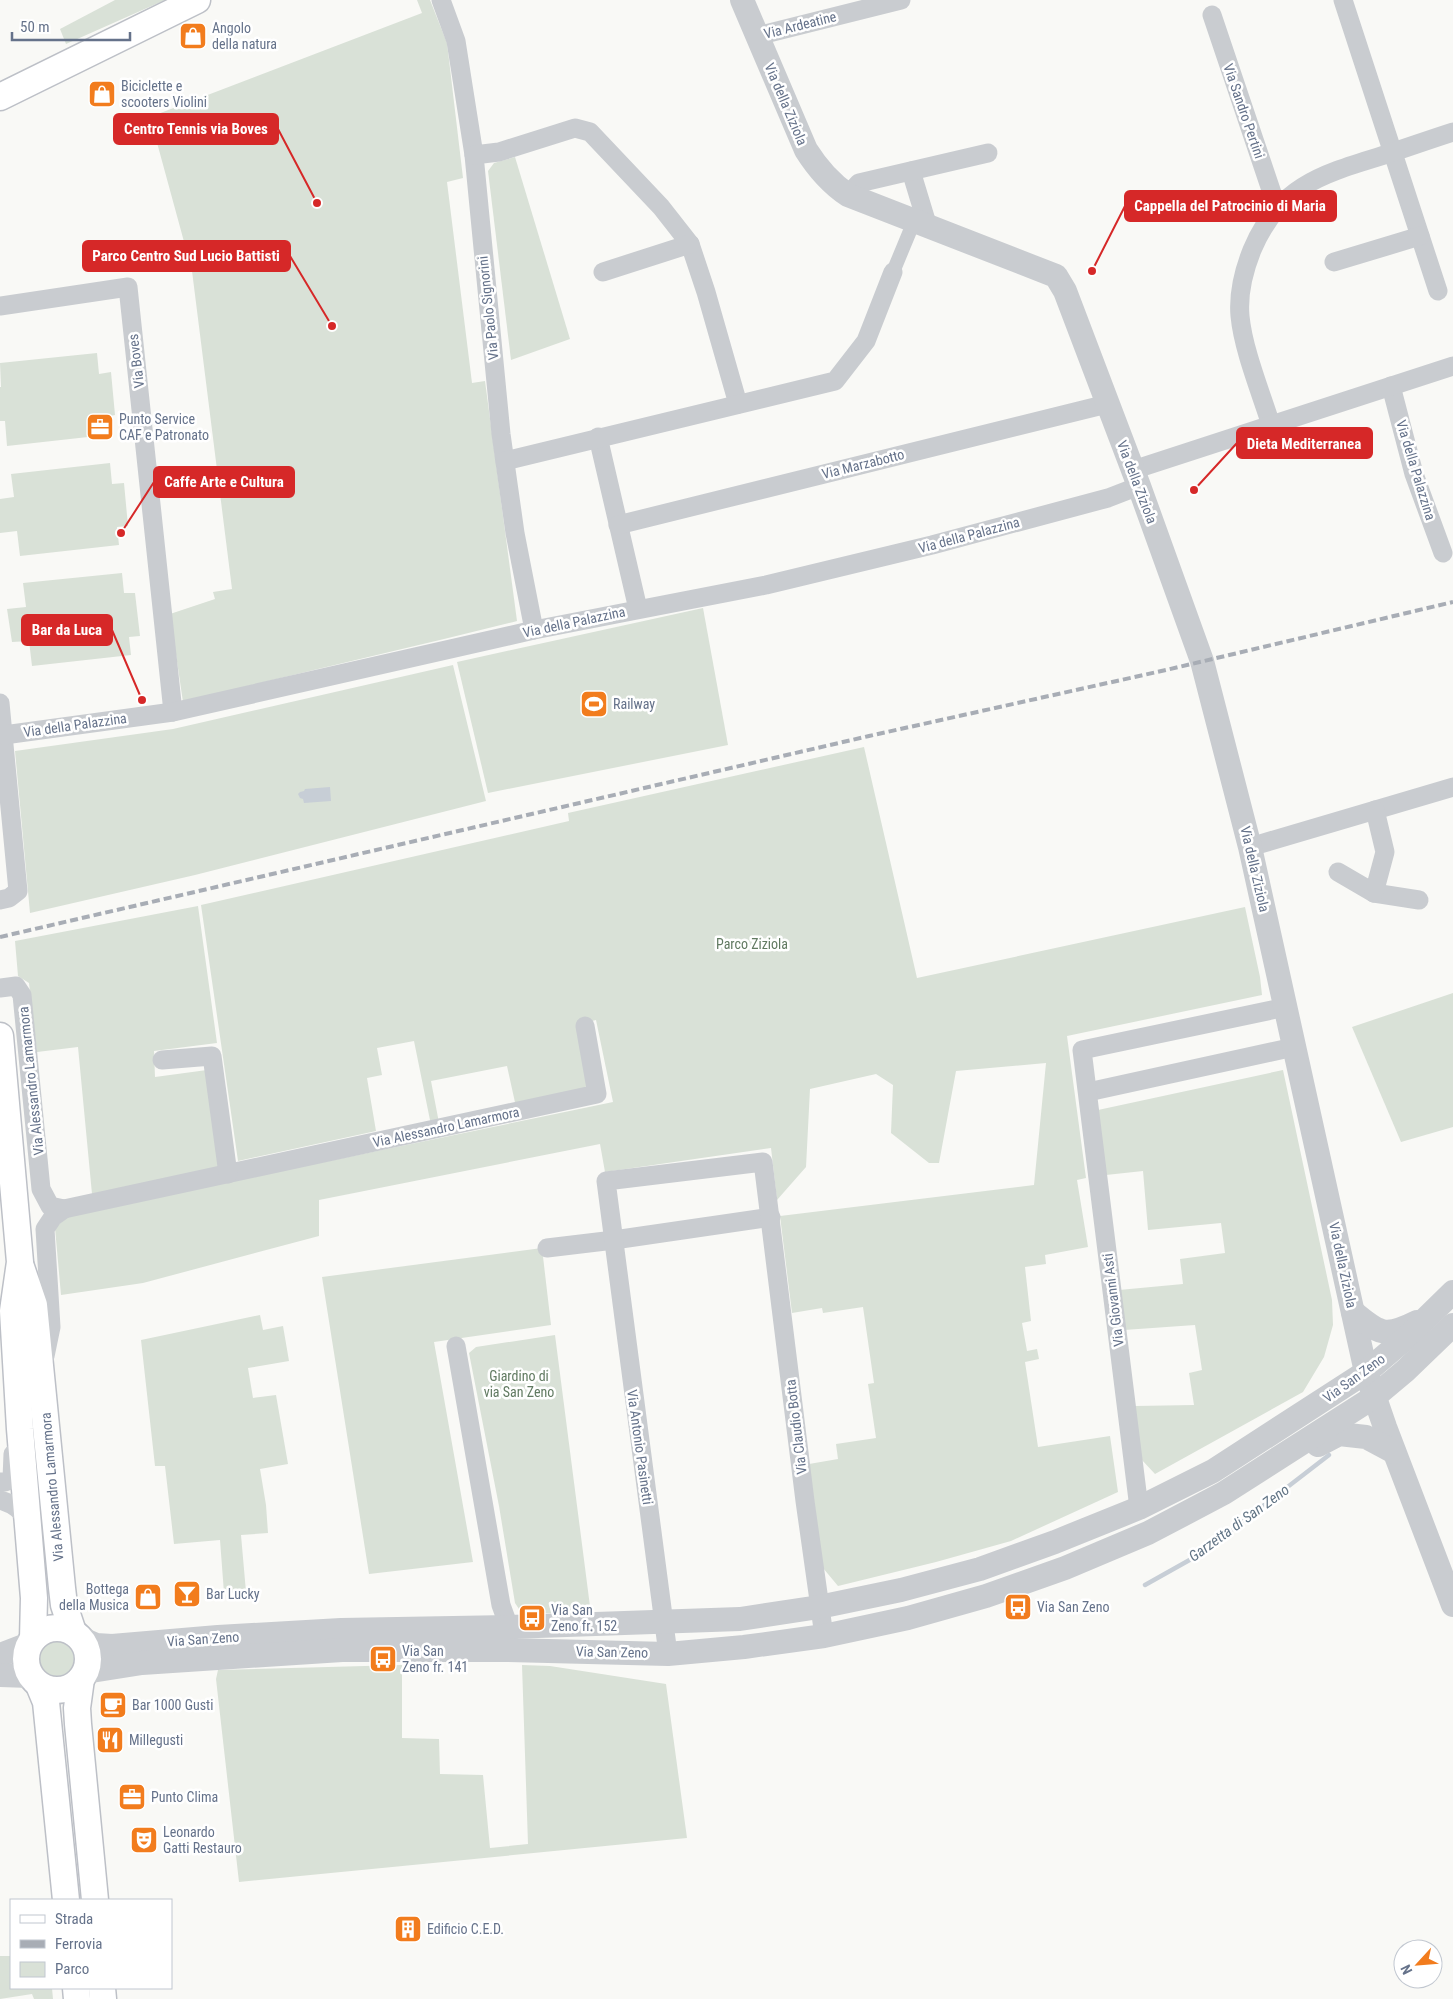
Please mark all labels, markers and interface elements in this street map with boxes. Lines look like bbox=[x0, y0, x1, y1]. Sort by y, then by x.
street label: Via Ardeatine bbox=[762, 8, 838, 42]
scale bar bbox=[12, 10, 130, 42]
text: 50 m bbox=[20, 18, 50, 36]
place label: Angolo della natura bbox=[212, 20, 277, 52]
shop icon: Angolo della natura bbox=[178, 21, 208, 51]
street label: Via della Ziziola bbox=[762, 61, 810, 147]
street label: Via Sandro Pertini bbox=[1220, 61, 1268, 161]
place label: Biciclette e scooters Violini bbox=[121, 78, 207, 110]
shop icon: Biciclette e scooters Violini bbox=[87, 79, 117, 109]
callout: Centro Tennis via Boves bbox=[114, 114, 278, 144]
text: Centro Tennis via Boves bbox=[124, 120, 268, 138]
callout: Cappella del Patrocinio di Maria bbox=[1125, 191, 1336, 221]
text: Cappella del Patrocinio di Maria bbox=[1134, 197, 1326, 215]
callout: Parco Centro Sud Lucio Battisti bbox=[83, 241, 290, 271]
text: Parco Centro Sud Lucio Battisti bbox=[92, 247, 280, 265]
street label: Via Paolo Signorini bbox=[475, 255, 501, 361]
street label: Via Boves bbox=[125, 333, 147, 389]
place label: Punto Service CAF e Patronato bbox=[119, 411, 209, 443]
office icon: Punto Service CAF e Patronato bbox=[85, 412, 115, 442]
street label: Via della Palazzina bbox=[1393, 418, 1439, 522]
callout: Dieta Mediterranea bbox=[1237, 428, 1372, 458]
text: Dieta Mediterranea bbox=[1247, 435, 1361, 453]
street label: Via della Ziziola bbox=[1114, 438, 1160, 526]
street label: Via Marzabotto bbox=[820, 446, 906, 482]
callout: Caffe Arte e Cultura bbox=[154, 467, 294, 497]
text: Caffe Arte e Cultura bbox=[164, 473, 284, 491]
street label: Via della Palazzina bbox=[917, 514, 1021, 556]
street label: Via della Palazzina bbox=[521, 603, 627, 641]
callout: Bar da Luca bbox=[22, 615, 112, 645]
text: Bar da Luca bbox=[32, 621, 102, 639]
sports icon: Railway bbox=[579, 689, 609, 719]
place label: Railway bbox=[613, 696, 655, 712]
street label: Via della Palazzina bbox=[22, 710, 128, 740]
street label: Via della Ziziola bbox=[1237, 824, 1273, 914]
park label: Parco Ziziola bbox=[716, 936, 788, 952]
street label: Via Alessandro Lamarmora bbox=[15, 1006, 47, 1156]
street label: Via Alessandro Lamarmora bbox=[371, 1104, 521, 1150]
street label: Via della Ziziola bbox=[1326, 1220, 1360, 1310]
street label: Via Giovanni Asti bbox=[1099, 1252, 1127, 1348]
street label: Via San Zeno bbox=[1320, 1350, 1388, 1406]
park label: Giardino di via San Zeno bbox=[484, 1368, 554, 1400]
street label: Via Claudio Botta bbox=[782, 1379, 810, 1475]
street label: Via Antonio Pasinetti bbox=[624, 1388, 656, 1506]
street label: Via Alessandro Lamarmora bbox=[38, 1412, 66, 1562]
water label: Garzetta di San Zeno bbox=[1185, 1481, 1293, 1565]
bar icon: Bar Lucky bbox=[172, 1579, 202, 1609]
place label: Bottega della Musica bbox=[59, 1581, 129, 1613]
shop icon: Bottega della Musica bbox=[133, 1582, 163, 1612]
place label: Bar Lucky bbox=[206, 1586, 260, 1602]
bus stop icon: Via San Zeno bbox=[1003, 1592, 1033, 1622]
place label: Via San Zeno bbox=[1037, 1599, 1110, 1615]
place label: Via San Zeno fr. 152 bbox=[551, 1602, 617, 1634]
bus stop icon: Via San Zeno fr. 152 bbox=[517, 1603, 547, 1633]
street label: Via San Zeno bbox=[166, 1628, 240, 1650]
place label: Via San Zeno fr. 141 bbox=[402, 1643, 468, 1675]
street label: Via San Zeno bbox=[576, 1643, 648, 1661]
bus stop icon: Via San Zeno fr. 141 bbox=[368, 1644, 398, 1674]
cafe icon: Bar 1000 Gusti bbox=[98, 1690, 128, 1720]
place label: Bar 1000 Gusti bbox=[132, 1697, 213, 1713]
restaurant icon: Millegusti bbox=[95, 1725, 125, 1755]
place label: Millegusti bbox=[129, 1732, 183, 1748]
office icon: Punto Clima bbox=[117, 1782, 147, 1812]
place label: Punto Clima bbox=[151, 1789, 218, 1805]
place label: Leonardo Gatti Restauro bbox=[163, 1824, 242, 1856]
theatre icon: Leonardo Gatti Restauro bbox=[129, 1825, 159, 1855]
legend bbox=[10, 1899, 172, 1989]
text: Strada bbox=[55, 1910, 93, 1928]
building icon: Edificio C.E.D. bbox=[393, 1914, 423, 1944]
place label: Edificio C.E.D. bbox=[427, 1921, 504, 1937]
text: Ferrovia bbox=[55, 1935, 103, 1953]
north arrow bbox=[1393, 1939, 1443, 1989]
text: Parco bbox=[55, 1960, 89, 1978]
text: N bbox=[1397, 1962, 1415, 1977]

